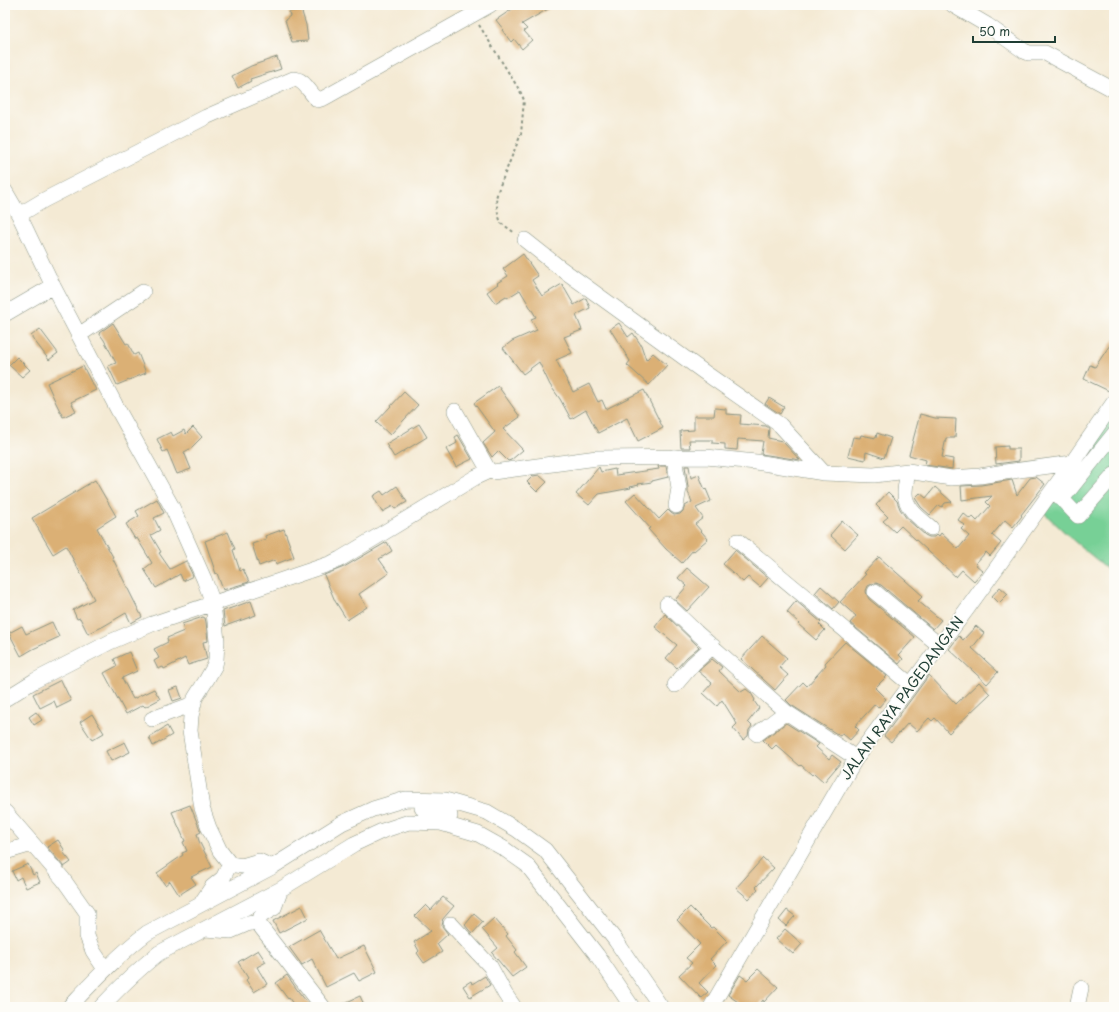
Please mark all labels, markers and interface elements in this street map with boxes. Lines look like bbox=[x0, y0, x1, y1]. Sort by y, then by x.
scale bar bbox=[973, 18, 1055, 44]
text: 50 m bbox=[979, 22, 1010, 40]
street label: JALAN RAYA PAGEDANGAN bbox=[835, 612, 968, 784]

